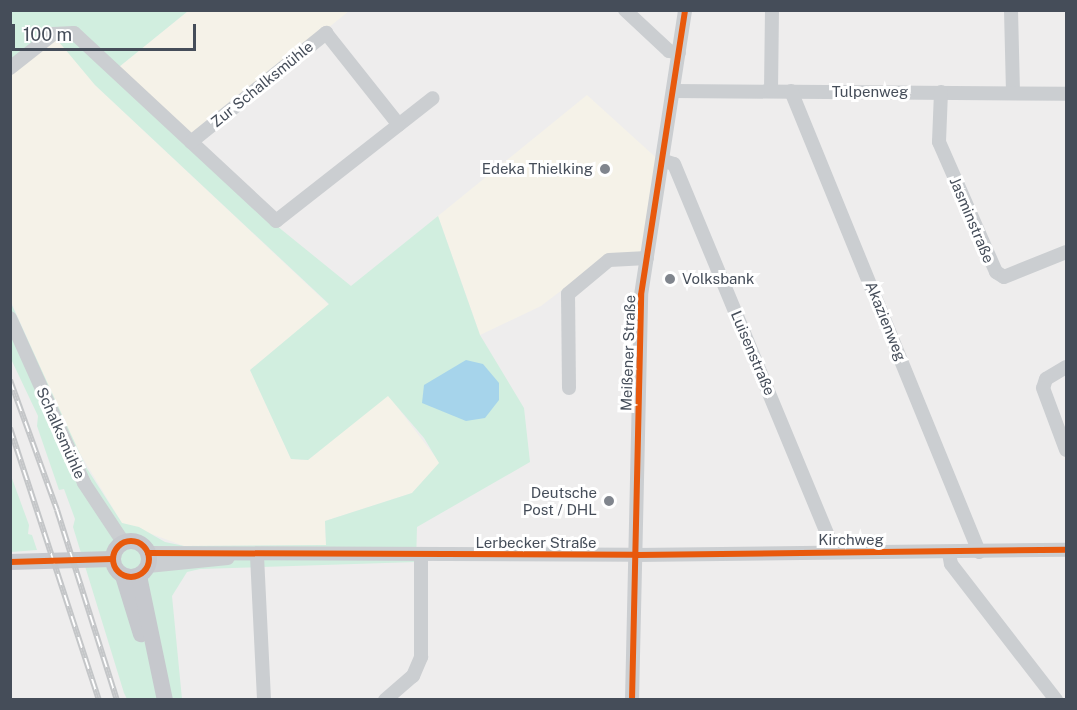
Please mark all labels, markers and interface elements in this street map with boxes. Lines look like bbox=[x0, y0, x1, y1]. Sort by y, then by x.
scale bar bbox=[15, 12, 200, 50]
text: 100 m bbox=[23, 24, 72, 45]
street label: Zur Schalksmühle bbox=[207, 37, 317, 131]
street label: Tulpenweg bbox=[832, 83, 908, 101]
place label: Edeka Thielking bbox=[482, 160, 593, 178]
marker: Edeka Thielking bbox=[598, 162, 612, 176]
street label: Jasminstraße bbox=[946, 174, 998, 266]
place label: Volksbank bbox=[682, 270, 754, 288]
marker: Volksbank bbox=[663, 272, 677, 286]
street label: Akazienweg bbox=[862, 279, 910, 363]
street label: Meißener Straße bbox=[617, 295, 639, 411]
street label: Luisenstraße bbox=[727, 308, 779, 398]
street label: Schalksmühle bbox=[33, 384, 89, 482]
place label: Deutsche Post / DHL bbox=[523, 483, 597, 518]
marker: Deutsche Post / DHL bbox=[602, 494, 616, 508]
street label: Kirchweg bbox=[818, 531, 884, 549]
street label: Lerbecker Straße bbox=[475, 534, 597, 552]

